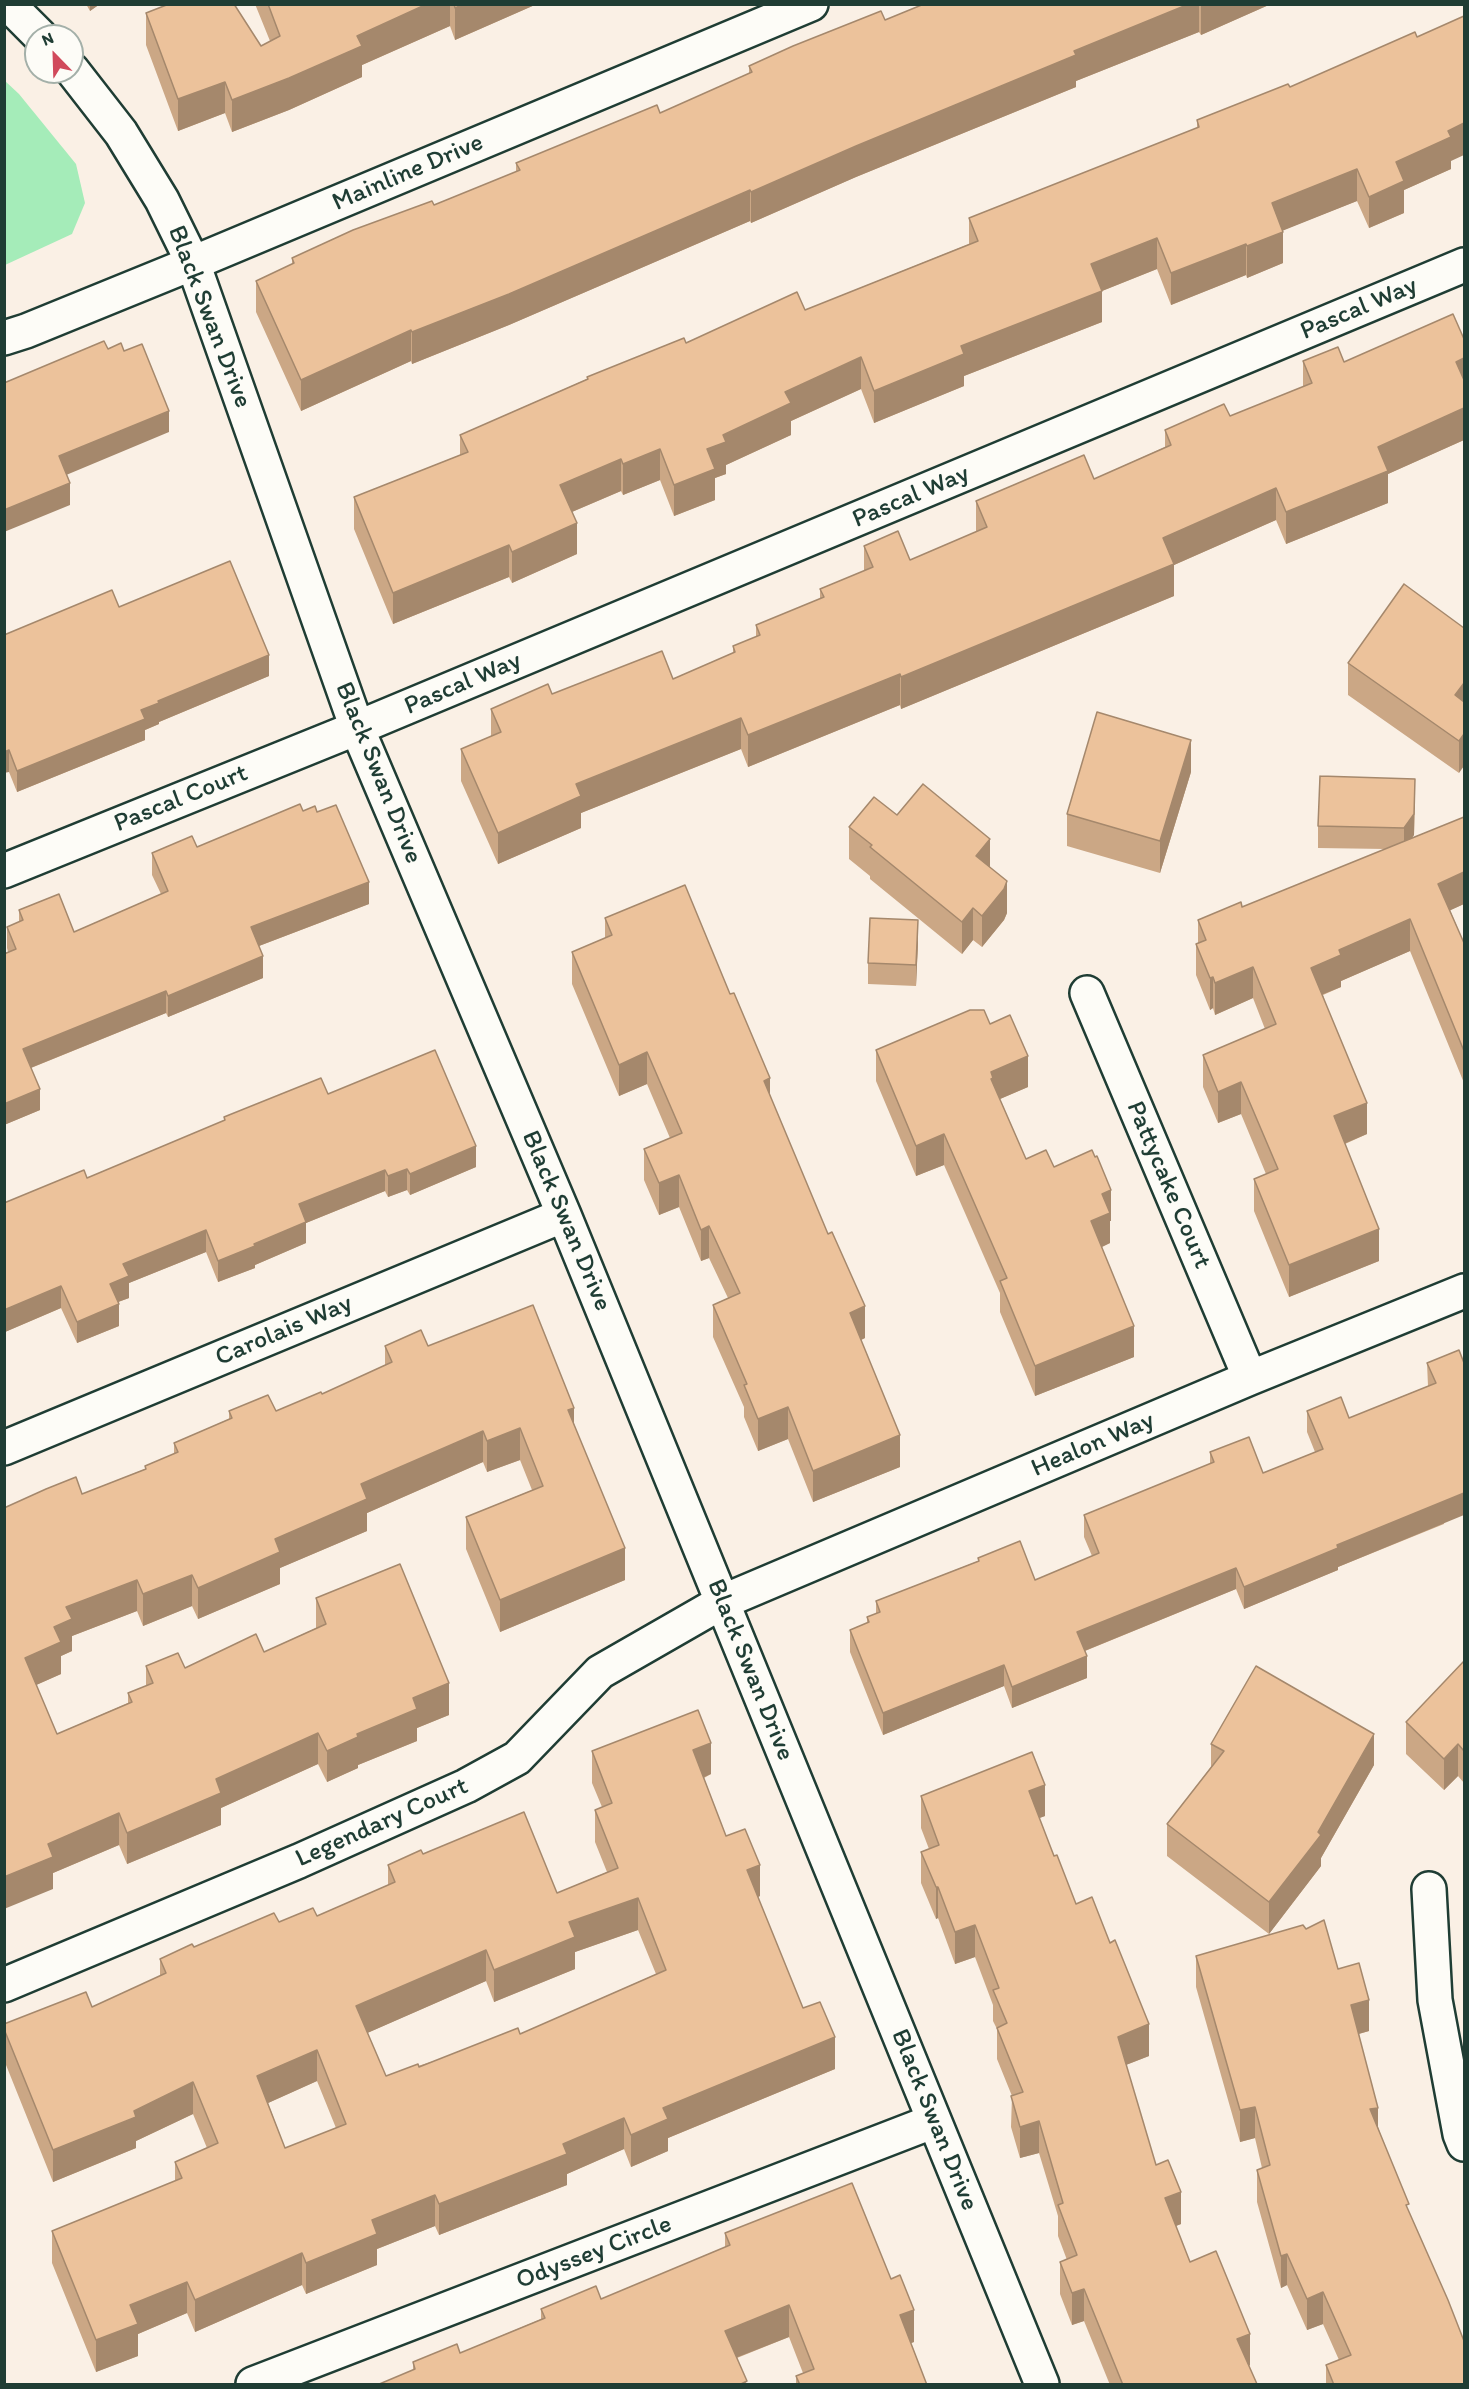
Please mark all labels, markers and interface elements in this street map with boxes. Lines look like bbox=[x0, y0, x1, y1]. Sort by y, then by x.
north arrow bbox=[24, 24, 84, 84]
text: N bbox=[39, 28, 56, 50]
street label: Mainline Drive bbox=[328, 127, 488, 219]
street label: Black Swan Drive bbox=[160, 221, 258, 413]
street label: Pascal Way bbox=[1296, 270, 1422, 348]
street label: Pascal Way bbox=[848, 458, 974, 536]
street label: Pascal Way bbox=[400, 645, 526, 723]
street label: Black Swan Drive bbox=[327, 678, 429, 868]
street label: Pascal Court bbox=[110, 758, 252, 840]
street label: Pattycake Court bbox=[1119, 1097, 1217, 1273]
street label: Black Swan Drive bbox=[514, 1126, 618, 1316]
street label: Carolais Way bbox=[211, 1288, 357, 1374]
street label: Healon Way bbox=[1027, 1405, 1159, 1485]
street label: Black Swan Drive bbox=[699, 1575, 801, 1765]
street label: Legendary Court bbox=[291, 1771, 473, 1875]
street label: Black Swan Drive bbox=[883, 2025, 985, 2215]
street label: Odyssey Circle bbox=[512, 2209, 676, 2297]

